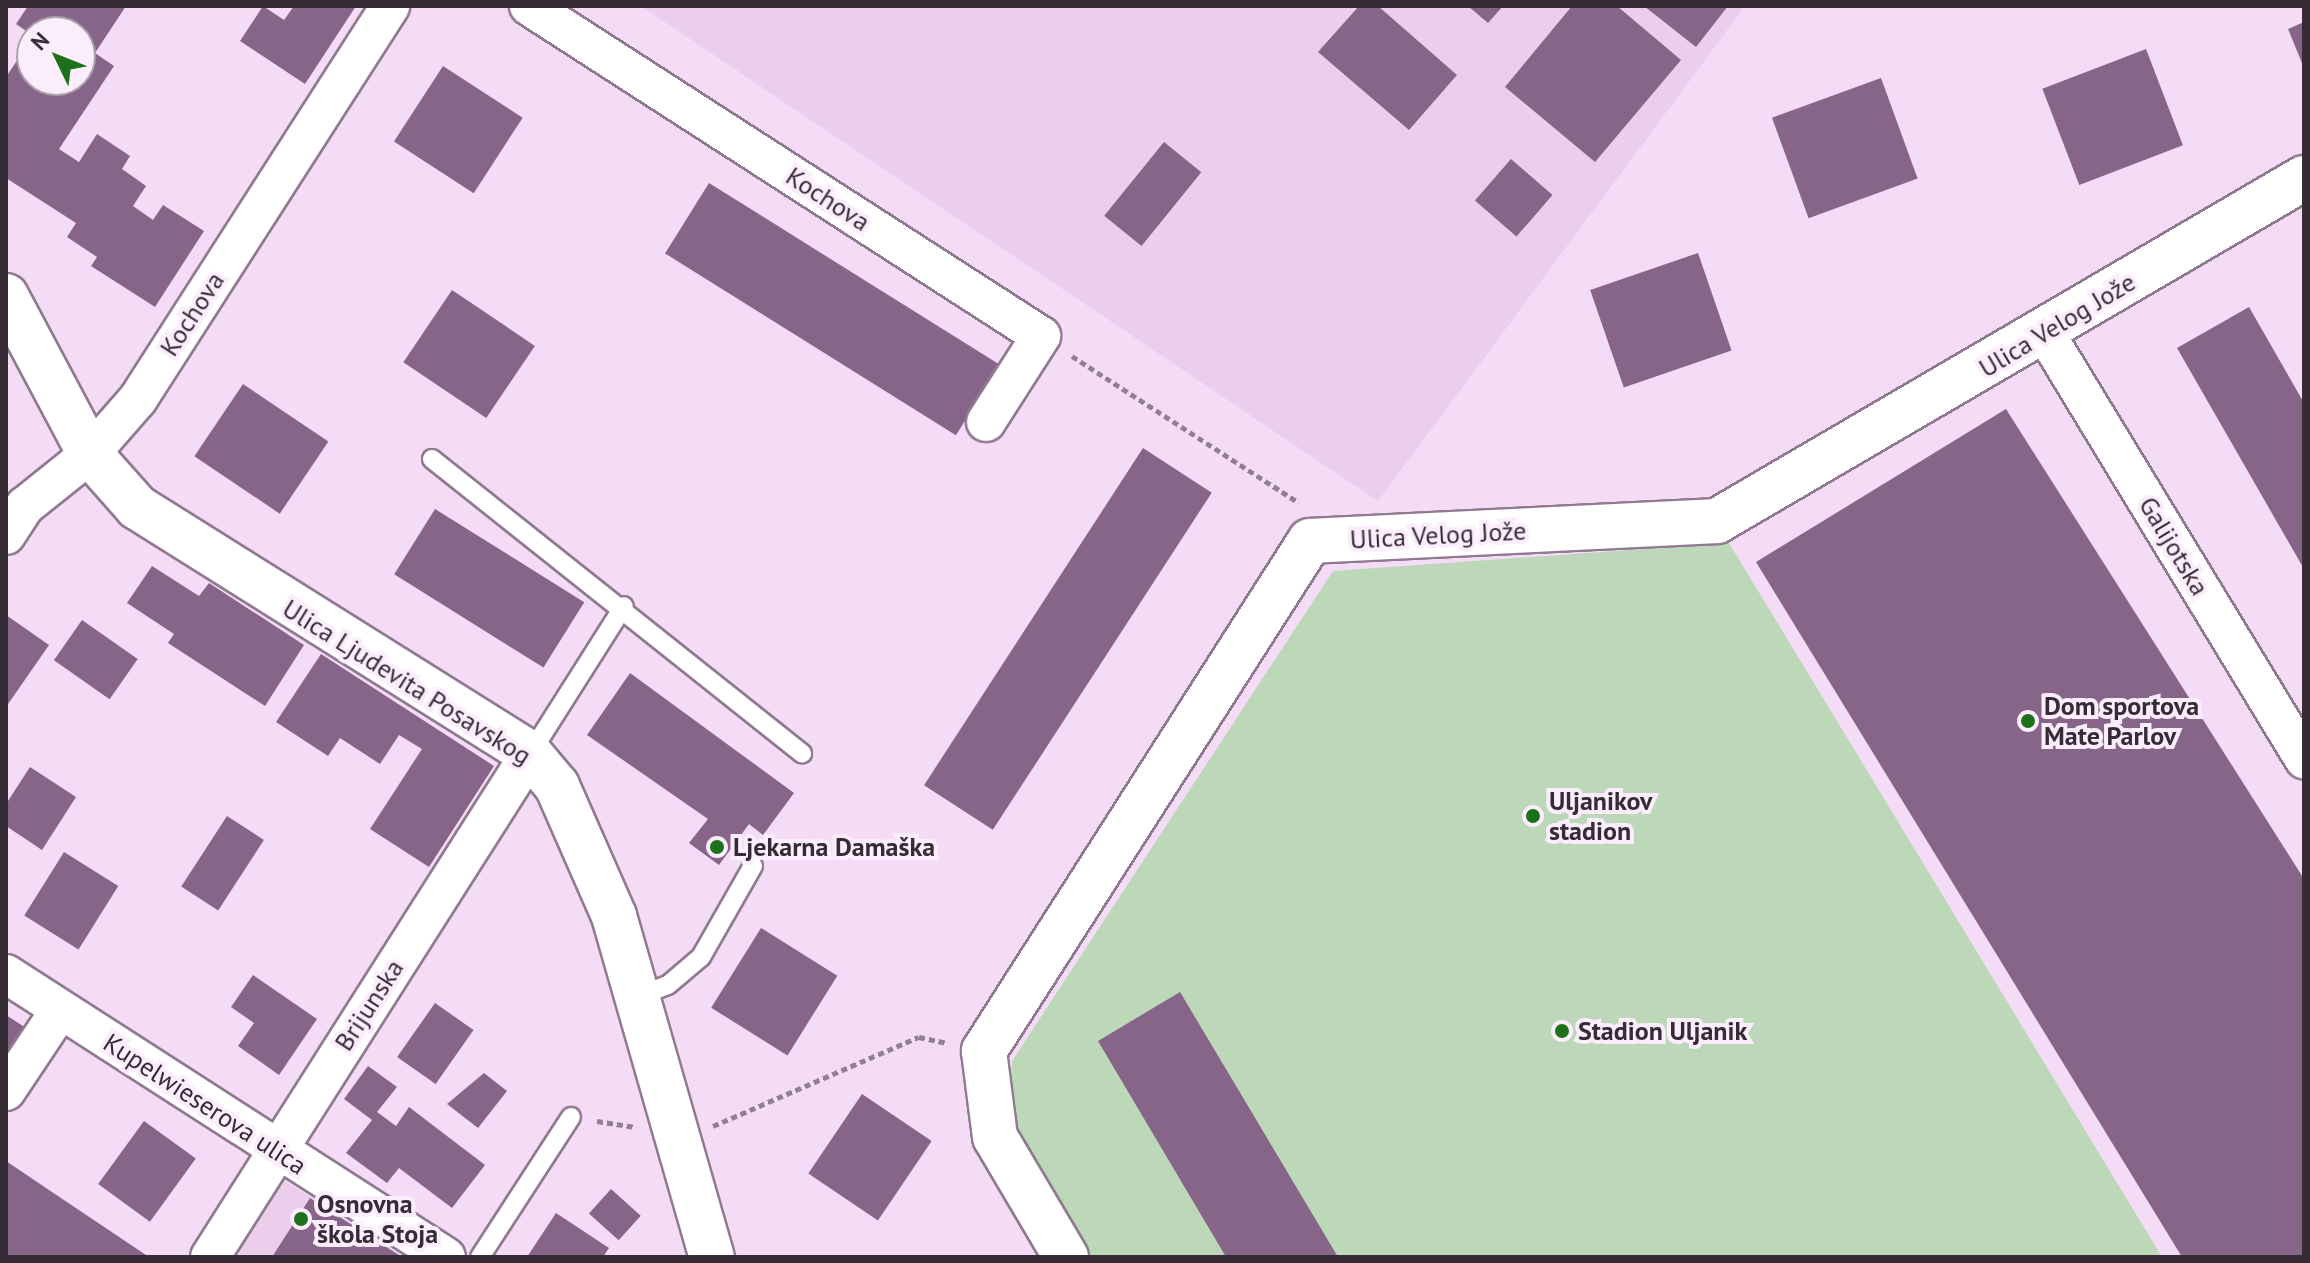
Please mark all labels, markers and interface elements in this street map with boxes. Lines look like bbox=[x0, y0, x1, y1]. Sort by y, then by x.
north arrow bbox=[16, 16, 96, 96]
text: N bbox=[25, 26, 55, 56]
street label: Kochova bbox=[780, 160, 876, 238]
street label: Kochova bbox=[153, 266, 231, 362]
street label: Ulica Velog Jože bbox=[1973, 266, 2141, 384]
street label: Galijotska bbox=[2132, 491, 2216, 601]
street label: Ulica Velog Jože bbox=[1349, 515, 1527, 555]
street label: Ulica Ljudevita Posavskog bbox=[277, 593, 537, 771]
place label: Dom sportova Mate Parlov bbox=[2044, 690, 2199, 752]
marker: Dom sportova Mate Parlov bbox=[2019, 712, 2037, 730]
place label: Uljanikov stadion bbox=[1549, 785, 1652, 846]
marker: Uljanikov stadion bbox=[1524, 807, 1542, 825]
place label: Ljekarna Damaška bbox=[733, 831, 935, 863]
marker: Ljekarna Damaška bbox=[708, 838, 726, 856]
street label: Brijunska bbox=[328, 954, 410, 1056]
place label: Stadion Uljanik bbox=[1578, 1015, 1747, 1047]
marker: Stadion Uljanik bbox=[1553, 1022, 1571, 1040]
street label: Kupelwieserova ulica bbox=[98, 1027, 312, 1181]
place label: Osnovna škola Stoja bbox=[317, 1188, 438, 1250]
marker: Osnovna škola Stoja bbox=[292, 1210, 310, 1228]

